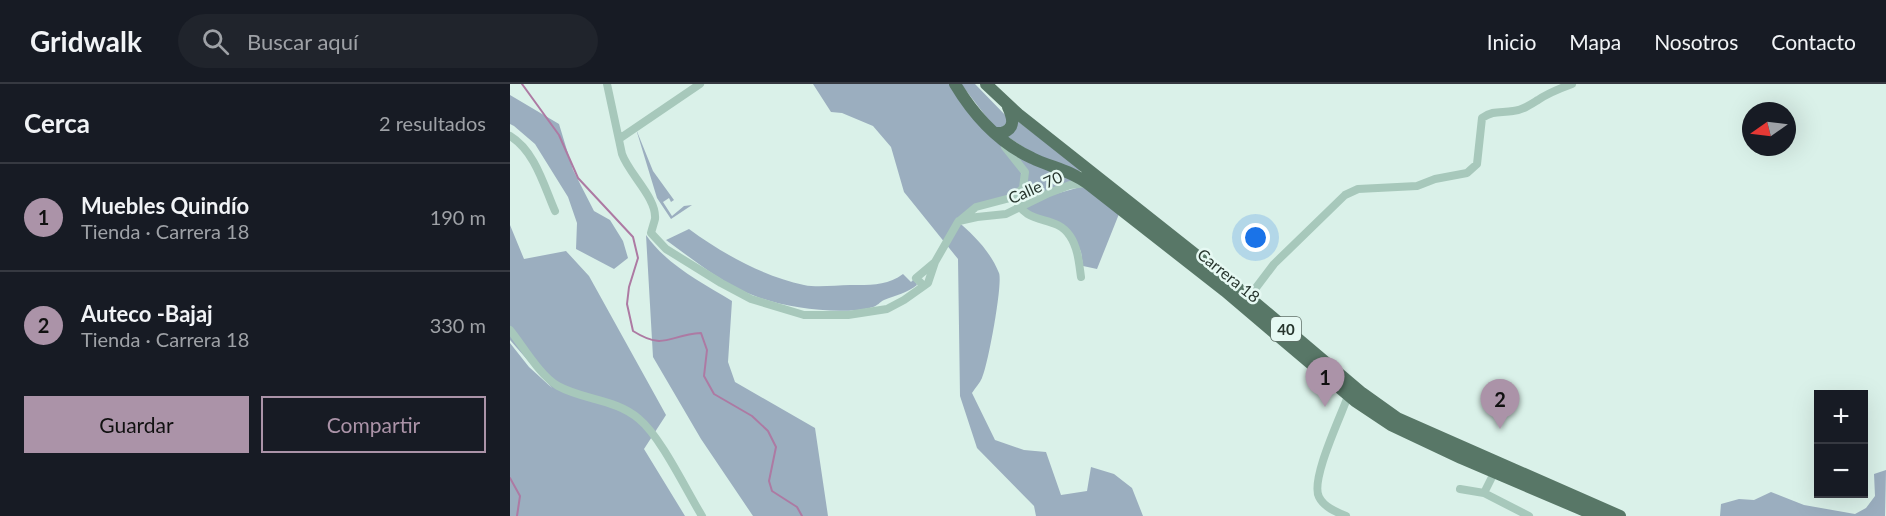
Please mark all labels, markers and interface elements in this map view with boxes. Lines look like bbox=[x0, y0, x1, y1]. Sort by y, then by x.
search box bbox=[178, 14, 598, 68]
text: Gridwalk bbox=[30, 24, 142, 58]
icon: search bbox=[199, 25, 232, 58]
text: Buscar aquí bbox=[247, 28, 358, 55]
text: Inicio bbox=[1487, 29, 1536, 54]
text: Mapa bbox=[1569, 29, 1621, 54]
text: Nosotros bbox=[1654, 29, 1738, 54]
text: Contacto bbox=[1771, 29, 1856, 54]
north arrow bbox=[1742, 102, 1796, 156]
text: Cerca bbox=[24, 107, 90, 139]
text: 2 resultados bbox=[379, 111, 486, 135]
street label: Calle 70 bbox=[1005, 167, 1065, 207]
text: Muebles Quindío bbox=[81, 192, 249, 219]
text: 1 bbox=[38, 205, 49, 229]
text: 190 m bbox=[430, 205, 486, 229]
text: Tienda · Carrera 18 bbox=[81, 219, 249, 243]
your location bbox=[1241, 223, 1270, 252]
street label: Carrera 18 bbox=[1194, 244, 1264, 306]
text: Auteco -Bajaj bbox=[81, 300, 213, 327]
text: 2 bbox=[38, 313, 49, 337]
text: 330 m bbox=[430, 313, 486, 337]
road number: 40 bbox=[1271, 317, 1301, 341]
text: Tienda · Carrera 18 bbox=[81, 327, 249, 351]
pin: 1 bbox=[1306, 358, 1344, 407]
pin: 2 bbox=[1480, 380, 1520, 429]
map controls bbox=[1814, 390, 1868, 498]
button: + bbox=[1814, 390, 1868, 444]
button: Guardar bbox=[24, 396, 249, 453]
button: Compartir bbox=[261, 396, 486, 453]
button: − bbox=[1814, 444, 1868, 498]

